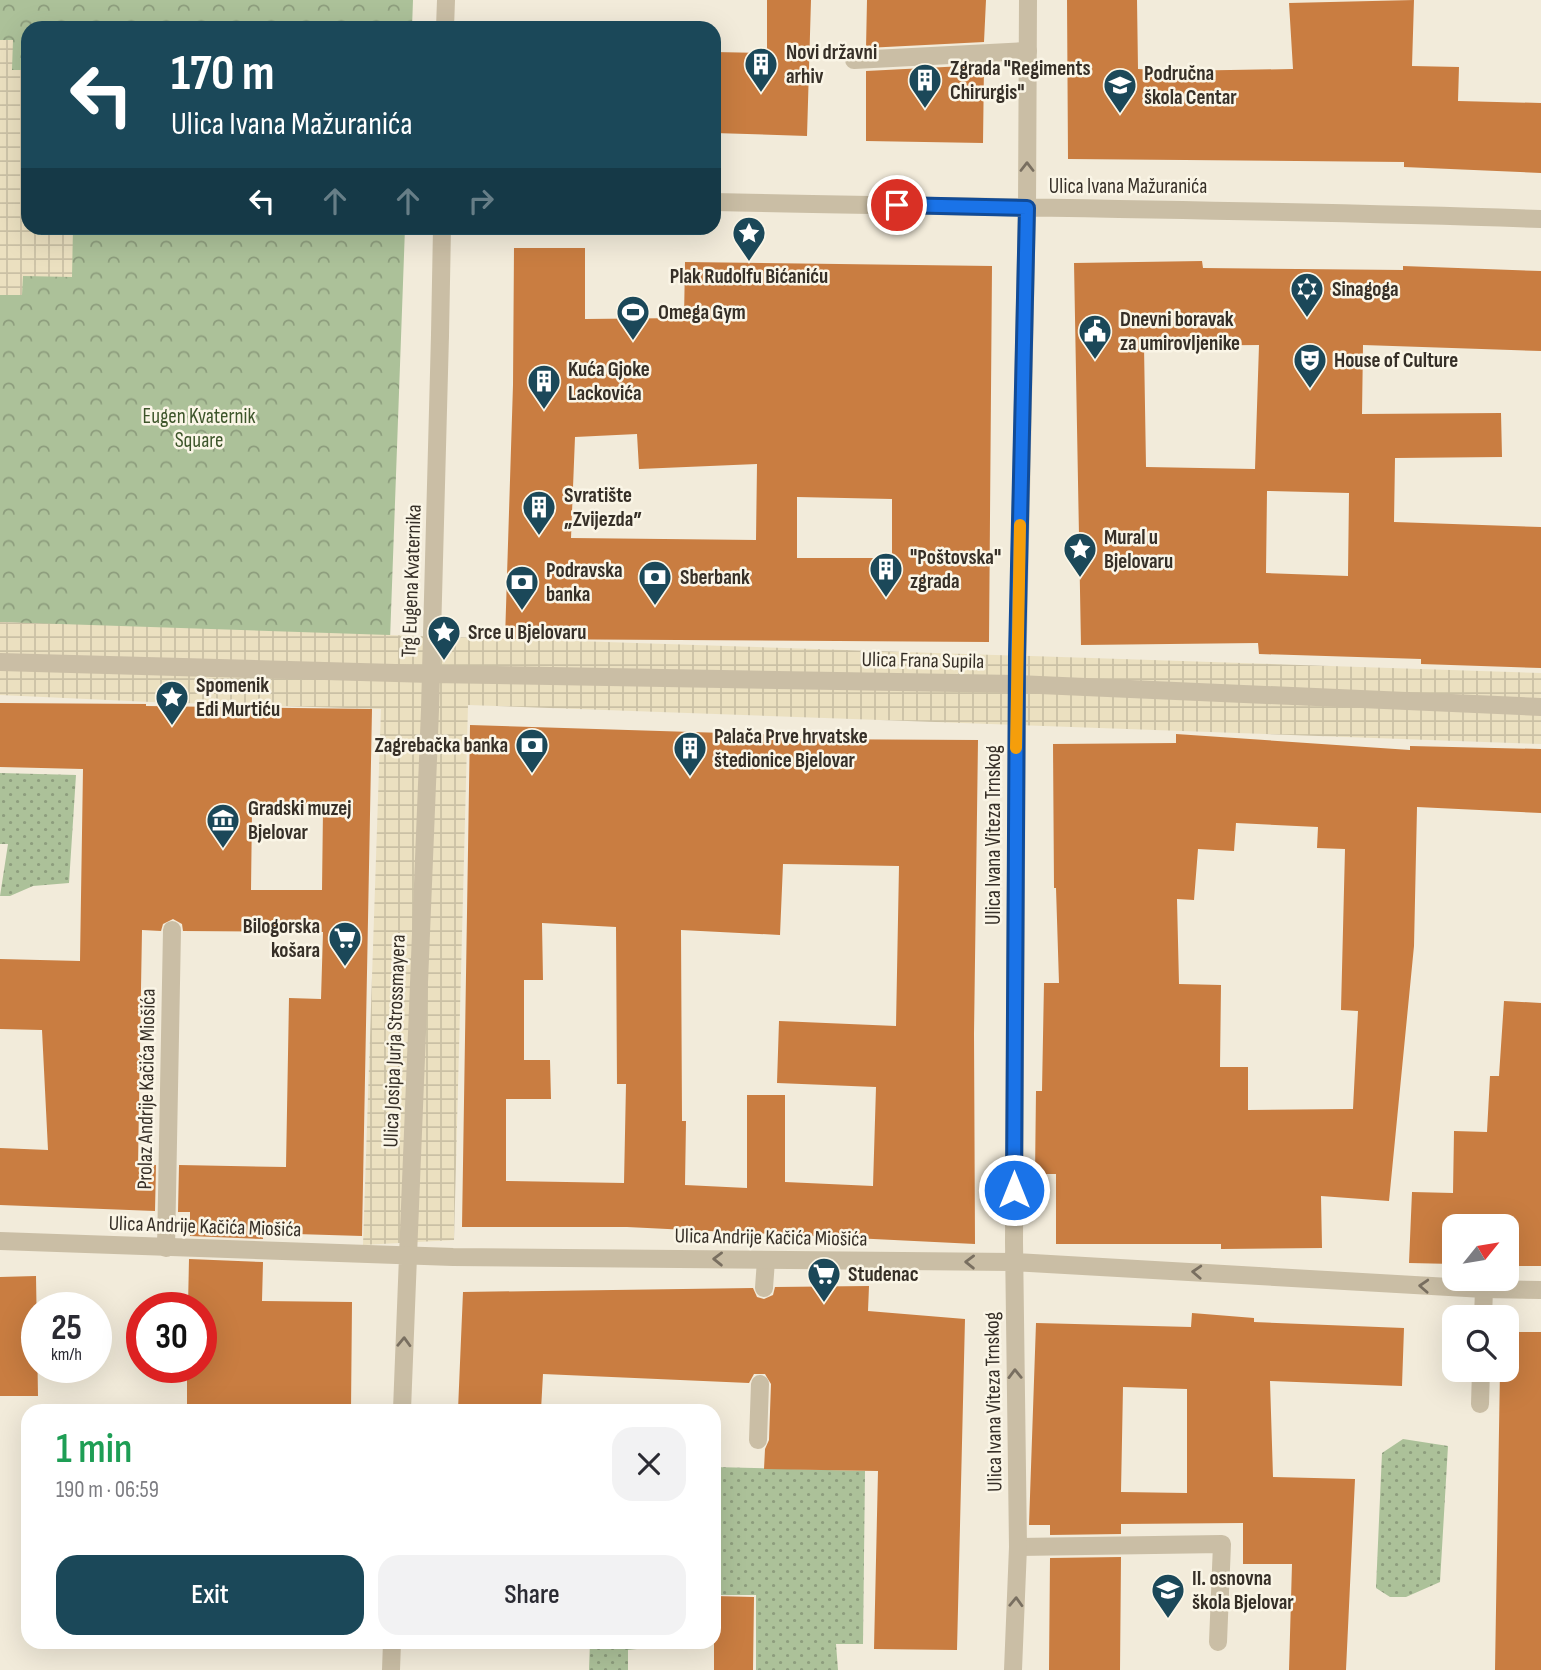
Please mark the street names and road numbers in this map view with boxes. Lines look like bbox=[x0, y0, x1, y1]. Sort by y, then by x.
street label: Ulica Ivana Mažuranića bbox=[1049, 174, 1207, 199]
street label: Trg Eugena Kvaternika bbox=[396, 504, 427, 658]
street label: Ulica Frana Supila bbox=[861, 647, 985, 674]
street label: Ulica Ivana Viteza Trnskog bbox=[981, 745, 1006, 925]
street label: Ulica Josipa Jurja Strossmayera bbox=[378, 934, 411, 1148]
street label: Prolaz Andrije Kačića Miošića bbox=[132, 988, 161, 1190]
street label: Ulica Andrije Kačića Miošića bbox=[108, 1211, 302, 1242]
street label: Ulica Andrije Kačića Miošića bbox=[674, 1223, 868, 1252]
street label: Ulica Ivana Viteza Trnskog bbox=[979, 1312, 1008, 1492]

